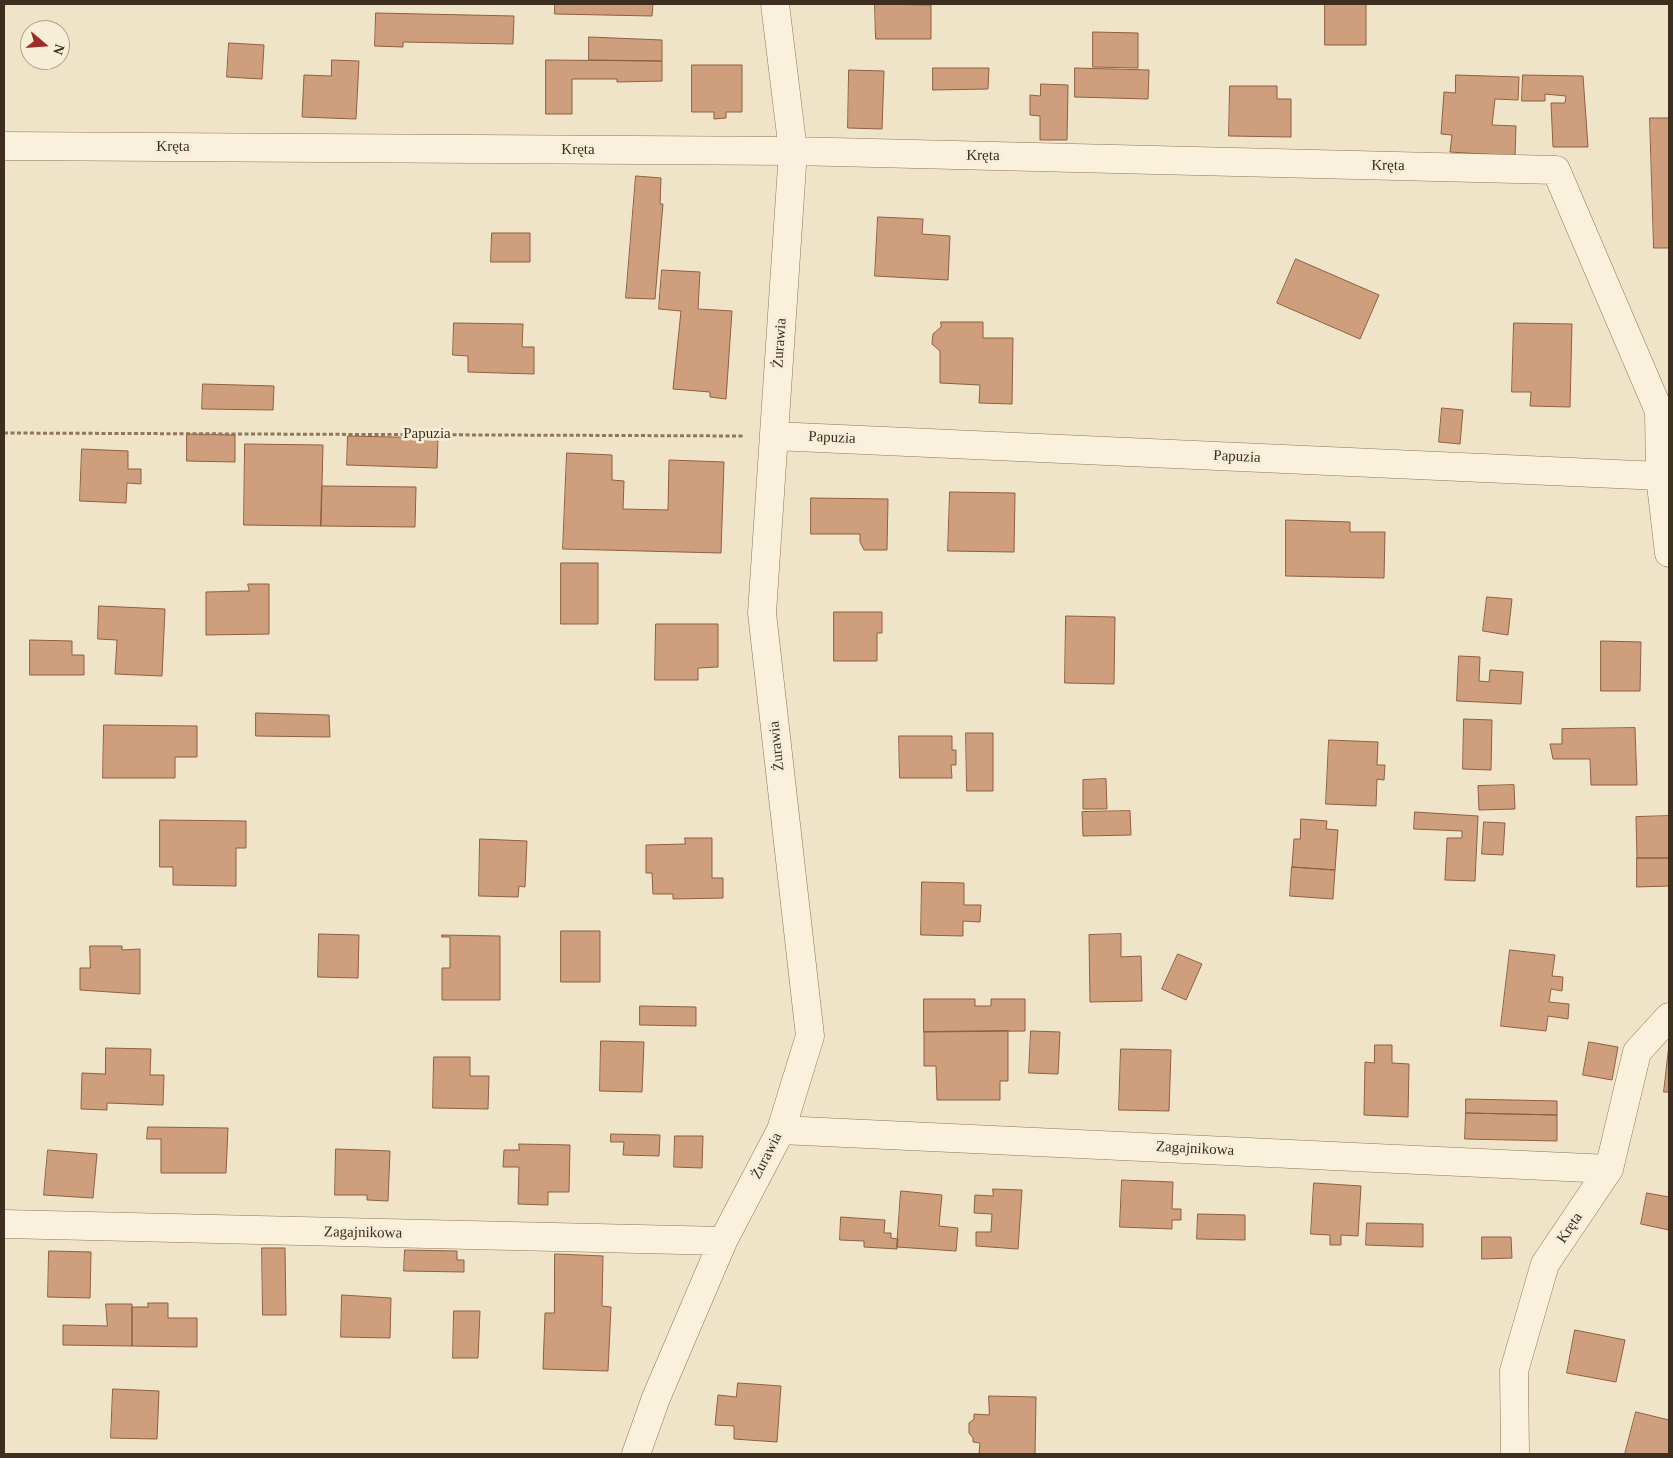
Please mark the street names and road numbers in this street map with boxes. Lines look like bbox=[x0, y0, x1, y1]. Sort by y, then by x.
street label: Kręta bbox=[156, 138, 190, 156]
street label: Kręta bbox=[561, 141, 595, 159]
street label: Kręta bbox=[966, 147, 1000, 165]
street label: Kręta bbox=[1371, 157, 1405, 175]
street label: Żurawia bbox=[769, 317, 791, 369]
street label: Papuzia bbox=[403, 425, 451, 443]
street label: Papuzia bbox=[808, 428, 856, 448]
street label: Papuzia bbox=[1213, 447, 1261, 467]
street label: Żurawia bbox=[765, 720, 789, 772]
street label: Żurawia bbox=[748, 1130, 786, 1182]
street label: Zagajnikowa bbox=[1155, 1138, 1235, 1160]
street label: Kręta bbox=[1553, 1209, 1587, 1247]
street label: Zagajnikowa bbox=[324, 1223, 402, 1243]

